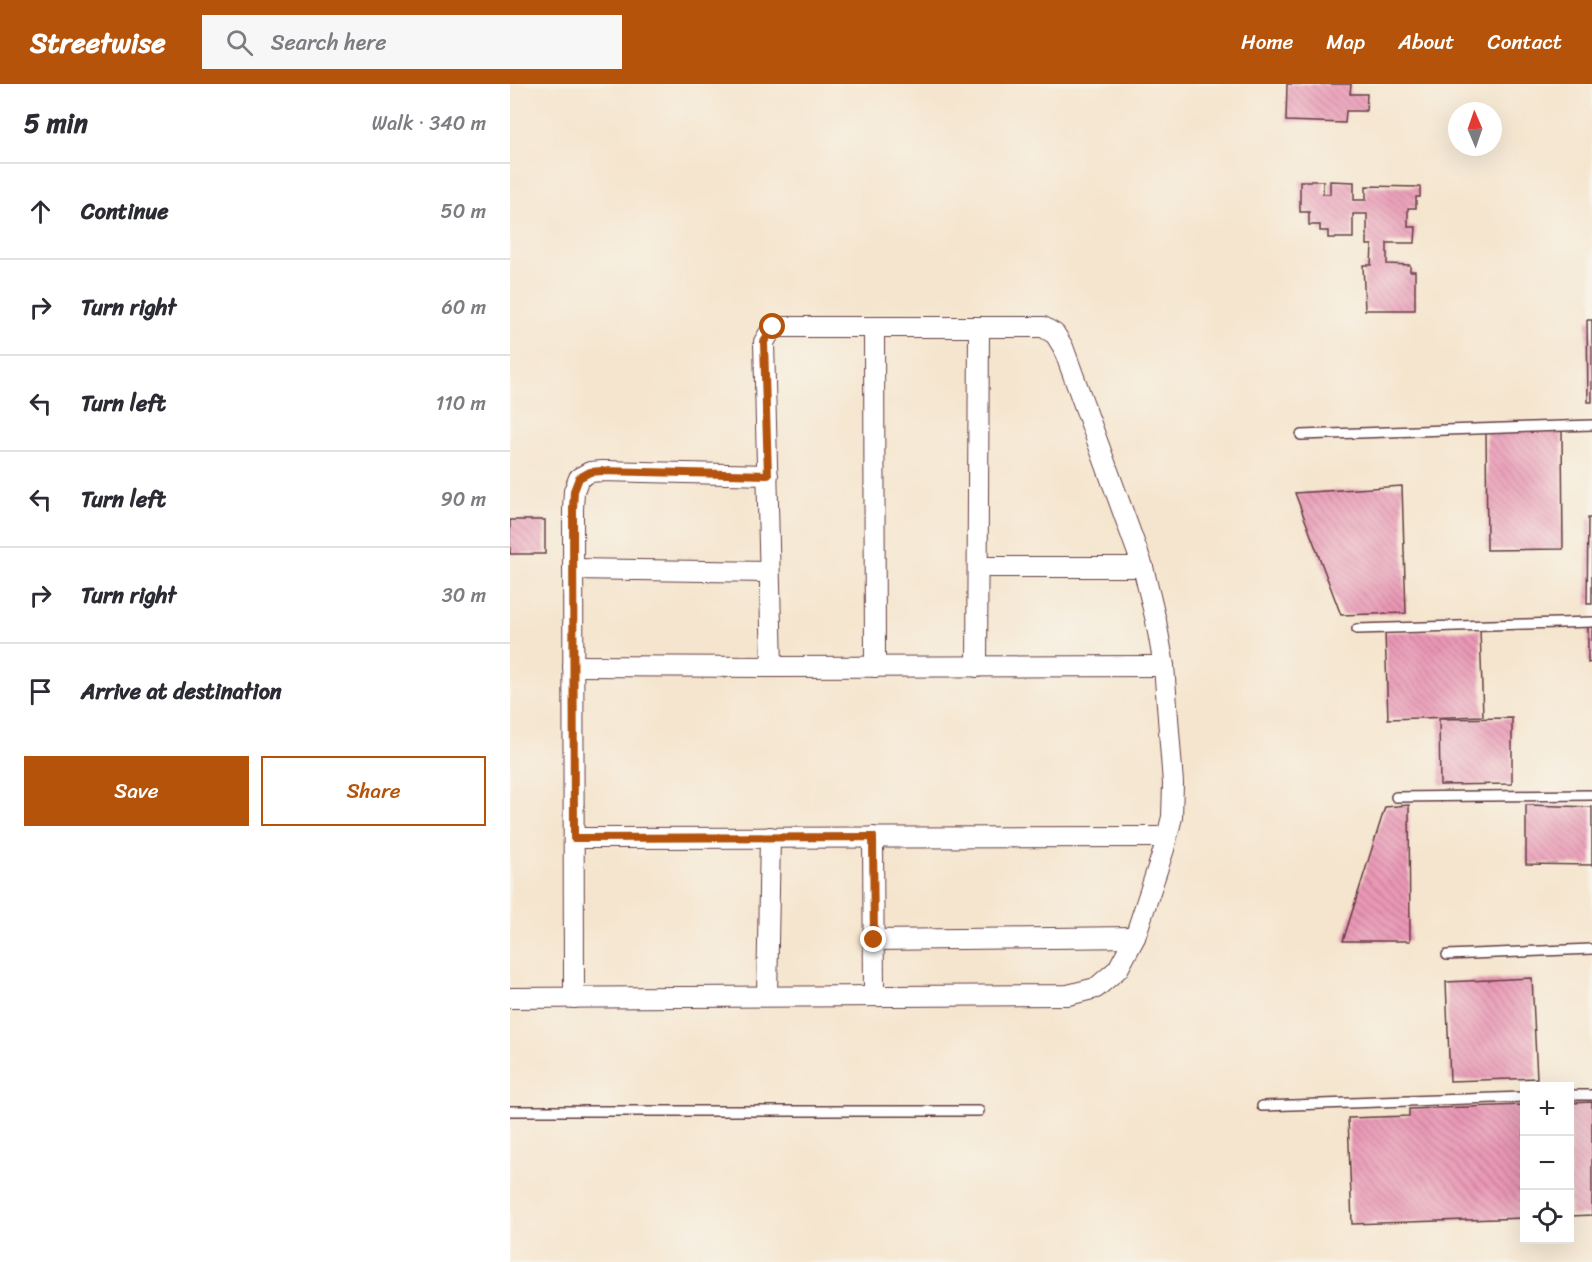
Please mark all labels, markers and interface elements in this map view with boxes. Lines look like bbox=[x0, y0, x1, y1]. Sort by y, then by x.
search box bbox=[202, 15, 622, 69]
text: Streetwise bbox=[30, 18, 166, 67]
text: Search here bbox=[271, 23, 387, 62]
text: Home bbox=[1241, 23, 1293, 61]
text: Map bbox=[1326, 23, 1365, 61]
text: About bbox=[1398, 23, 1455, 61]
text: Contact bbox=[1488, 23, 1562, 61]
icon: search bbox=[223, 26, 256, 59]
text: 5 min bbox=[24, 100, 88, 146]
north arrow bbox=[1448, 102, 1502, 156]
text: Walk · 340 m bbox=[372, 106, 486, 141]
text: Continue bbox=[81, 192, 169, 231]
text: 50 m bbox=[441, 194, 486, 229]
icon: ahead bbox=[24, 195, 57, 228]
text: Turn right bbox=[81, 288, 176, 327]
text: 60 m bbox=[441, 290, 486, 325]
icon: right bbox=[24, 291, 57, 324]
route start bbox=[759, 313, 785, 339]
text: Turn left bbox=[81, 384, 166, 423]
text: 110 m bbox=[436, 386, 486, 421]
icon: left bbox=[24, 387, 57, 420]
text: Turn left bbox=[81, 480, 166, 519]
text: 90 m bbox=[441, 482, 486, 517]
icon: left bbox=[24, 483, 57, 516]
text: Turn right bbox=[81, 576, 176, 615]
text: 30 m bbox=[442, 578, 486, 613]
icon: right bbox=[24, 579, 57, 612]
text: Arrive at destination bbox=[81, 672, 282, 711]
icon: arrive bbox=[24, 675, 57, 708]
button: Save bbox=[24, 756, 249, 826]
button: Share bbox=[261, 756, 486, 826]
route end bbox=[860, 926, 886, 952]
map controls bbox=[1520, 1082, 1574, 1244]
button: + bbox=[1520, 1082, 1574, 1136]
button: − bbox=[1520, 1136, 1574, 1190]
button: locate bbox=[1520, 1190, 1574, 1244]

